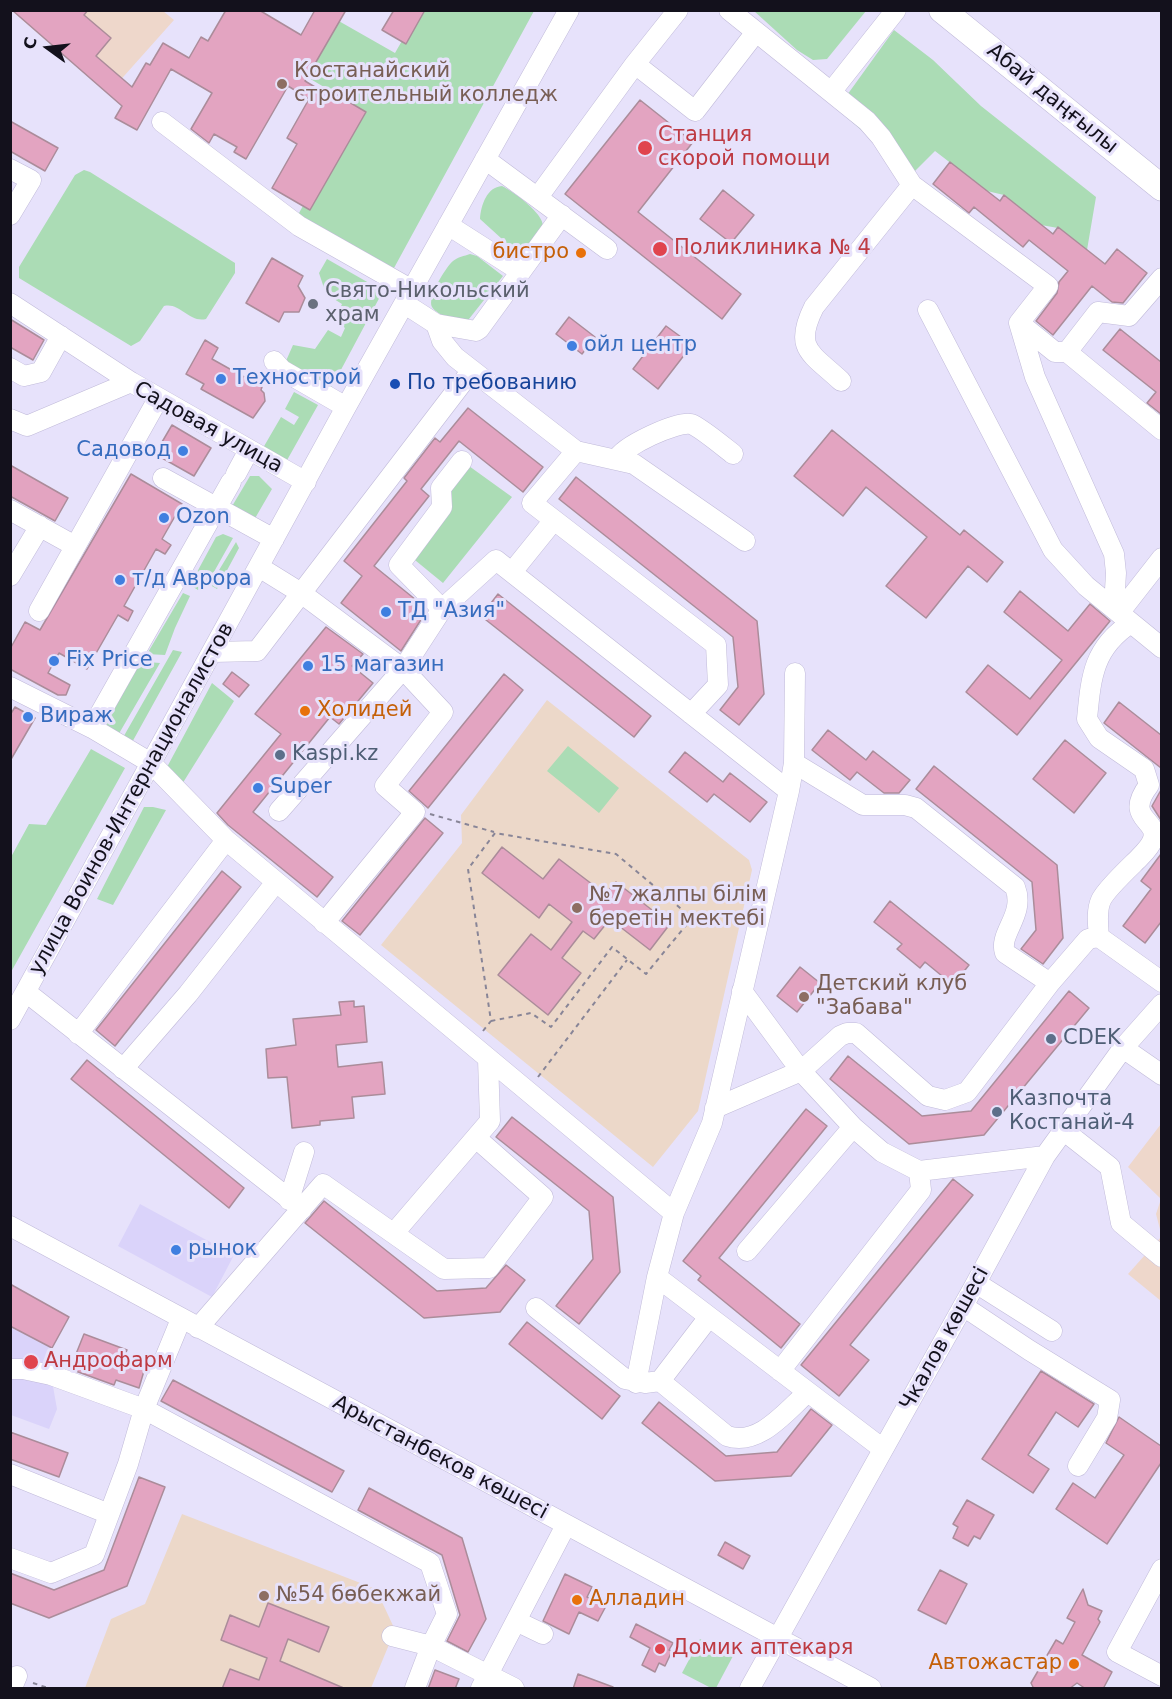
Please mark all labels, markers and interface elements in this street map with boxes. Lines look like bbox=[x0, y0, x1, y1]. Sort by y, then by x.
north arrow bbox=[18, 18, 78, 78]
text: С bbox=[19, 35, 41, 51]
street label: Абай даңғылы bbox=[982, 39, 1122, 159]
place label: Костанайский строительный колледж bbox=[294, 59, 558, 109]
marker: Костанайский строительный колледж bbox=[275, 77, 289, 91]
place label: Станция скорой помощи bbox=[658, 123, 830, 173]
marker: Станция скорой помощи bbox=[636, 139, 654, 157]
place label: Поликлиника № 4 bbox=[674, 236, 871, 262]
place label: бистро bbox=[492, 240, 569, 266]
marker: Поликлиника № 4 bbox=[651, 240, 669, 258]
marker: бистро bbox=[574, 246, 588, 260]
place label: Свято-Никольский храм bbox=[325, 279, 530, 329]
marker: Свято-Никольский храм bbox=[306, 297, 320, 311]
place label: ойл центр bbox=[584, 333, 697, 359]
marker: ойл центр bbox=[565, 339, 579, 353]
place label: Технострой bbox=[233, 366, 361, 392]
place label: По требованию bbox=[407, 371, 577, 397]
marker: Технострой bbox=[214, 372, 228, 386]
street label: Садовая улица bbox=[129, 377, 287, 479]
marker: По требованию bbox=[388, 377, 402, 391]
place label: Садовод bbox=[76, 438, 171, 464]
marker: Садовод bbox=[176, 444, 190, 458]
place label: Ozon bbox=[176, 505, 230, 531]
marker: Ozon bbox=[157, 511, 171, 525]
place label: т/д Аврора bbox=[132, 567, 252, 593]
marker: т/д Аврора bbox=[113, 573, 127, 587]
place label: ТД "Азия" bbox=[398, 599, 505, 625]
marker: ТД "Азия" bbox=[379, 605, 393, 619]
street label: улица Воинов-Интернационалистов bbox=[24, 619, 240, 979]
place label: Fix Price bbox=[66, 648, 153, 674]
place label: 15 магазин bbox=[320, 653, 445, 679]
marker: Fix Price bbox=[47, 654, 61, 668]
marker: 15 магазин bbox=[301, 659, 315, 673]
place label: Холидей bbox=[317, 698, 412, 724]
place label: Вираж bbox=[40, 704, 113, 730]
marker: Холидей bbox=[298, 704, 312, 718]
marker: Вираж bbox=[21, 710, 35, 724]
place label: Kaspi.kz bbox=[292, 742, 378, 768]
marker: Kaspi.kz bbox=[273, 748, 287, 762]
place label: Super bbox=[270, 775, 332, 801]
marker: Super bbox=[251, 781, 265, 795]
place label: №7 жалпы білім беретін мектебі bbox=[589, 883, 767, 933]
marker: №7 жалпы білім беретін мектебі bbox=[570, 901, 584, 915]
place label: Детский клуб "Забава" bbox=[816, 972, 967, 1022]
marker: Детский клуб "Забава" bbox=[797, 990, 811, 1004]
place label: CDEK bbox=[1063, 1026, 1121, 1052]
marker: CDEK bbox=[1044, 1032, 1058, 1046]
place label: Казпочта Костанай-4 bbox=[1009, 1087, 1135, 1137]
marker: Казпочта Костанай-4 bbox=[990, 1105, 1004, 1119]
place label: рынок bbox=[188, 1237, 257, 1263]
marker: рынок bbox=[169, 1243, 183, 1257]
street label: Чкалов көшесі bbox=[895, 1263, 995, 1415]
place label: Андрофарм bbox=[44, 1349, 173, 1375]
marker: Андрофарм bbox=[22, 1353, 40, 1371]
street label: Арыстанбеков көшесі bbox=[328, 1391, 552, 1525]
place label: №54 бөбекжай bbox=[276, 1583, 441, 1609]
place label: Алладин bbox=[589, 1587, 685, 1613]
marker: №54 бөбекжай bbox=[257, 1589, 271, 1603]
marker: Алладин bbox=[570, 1593, 584, 1607]
place label: Домик аптекаря bbox=[672, 1636, 853, 1662]
marker: Домик аптекаря bbox=[653, 1642, 667, 1656]
place label: Автожастар bbox=[928, 1651, 1062, 1677]
marker: Автожастар bbox=[1067, 1657, 1081, 1671]

